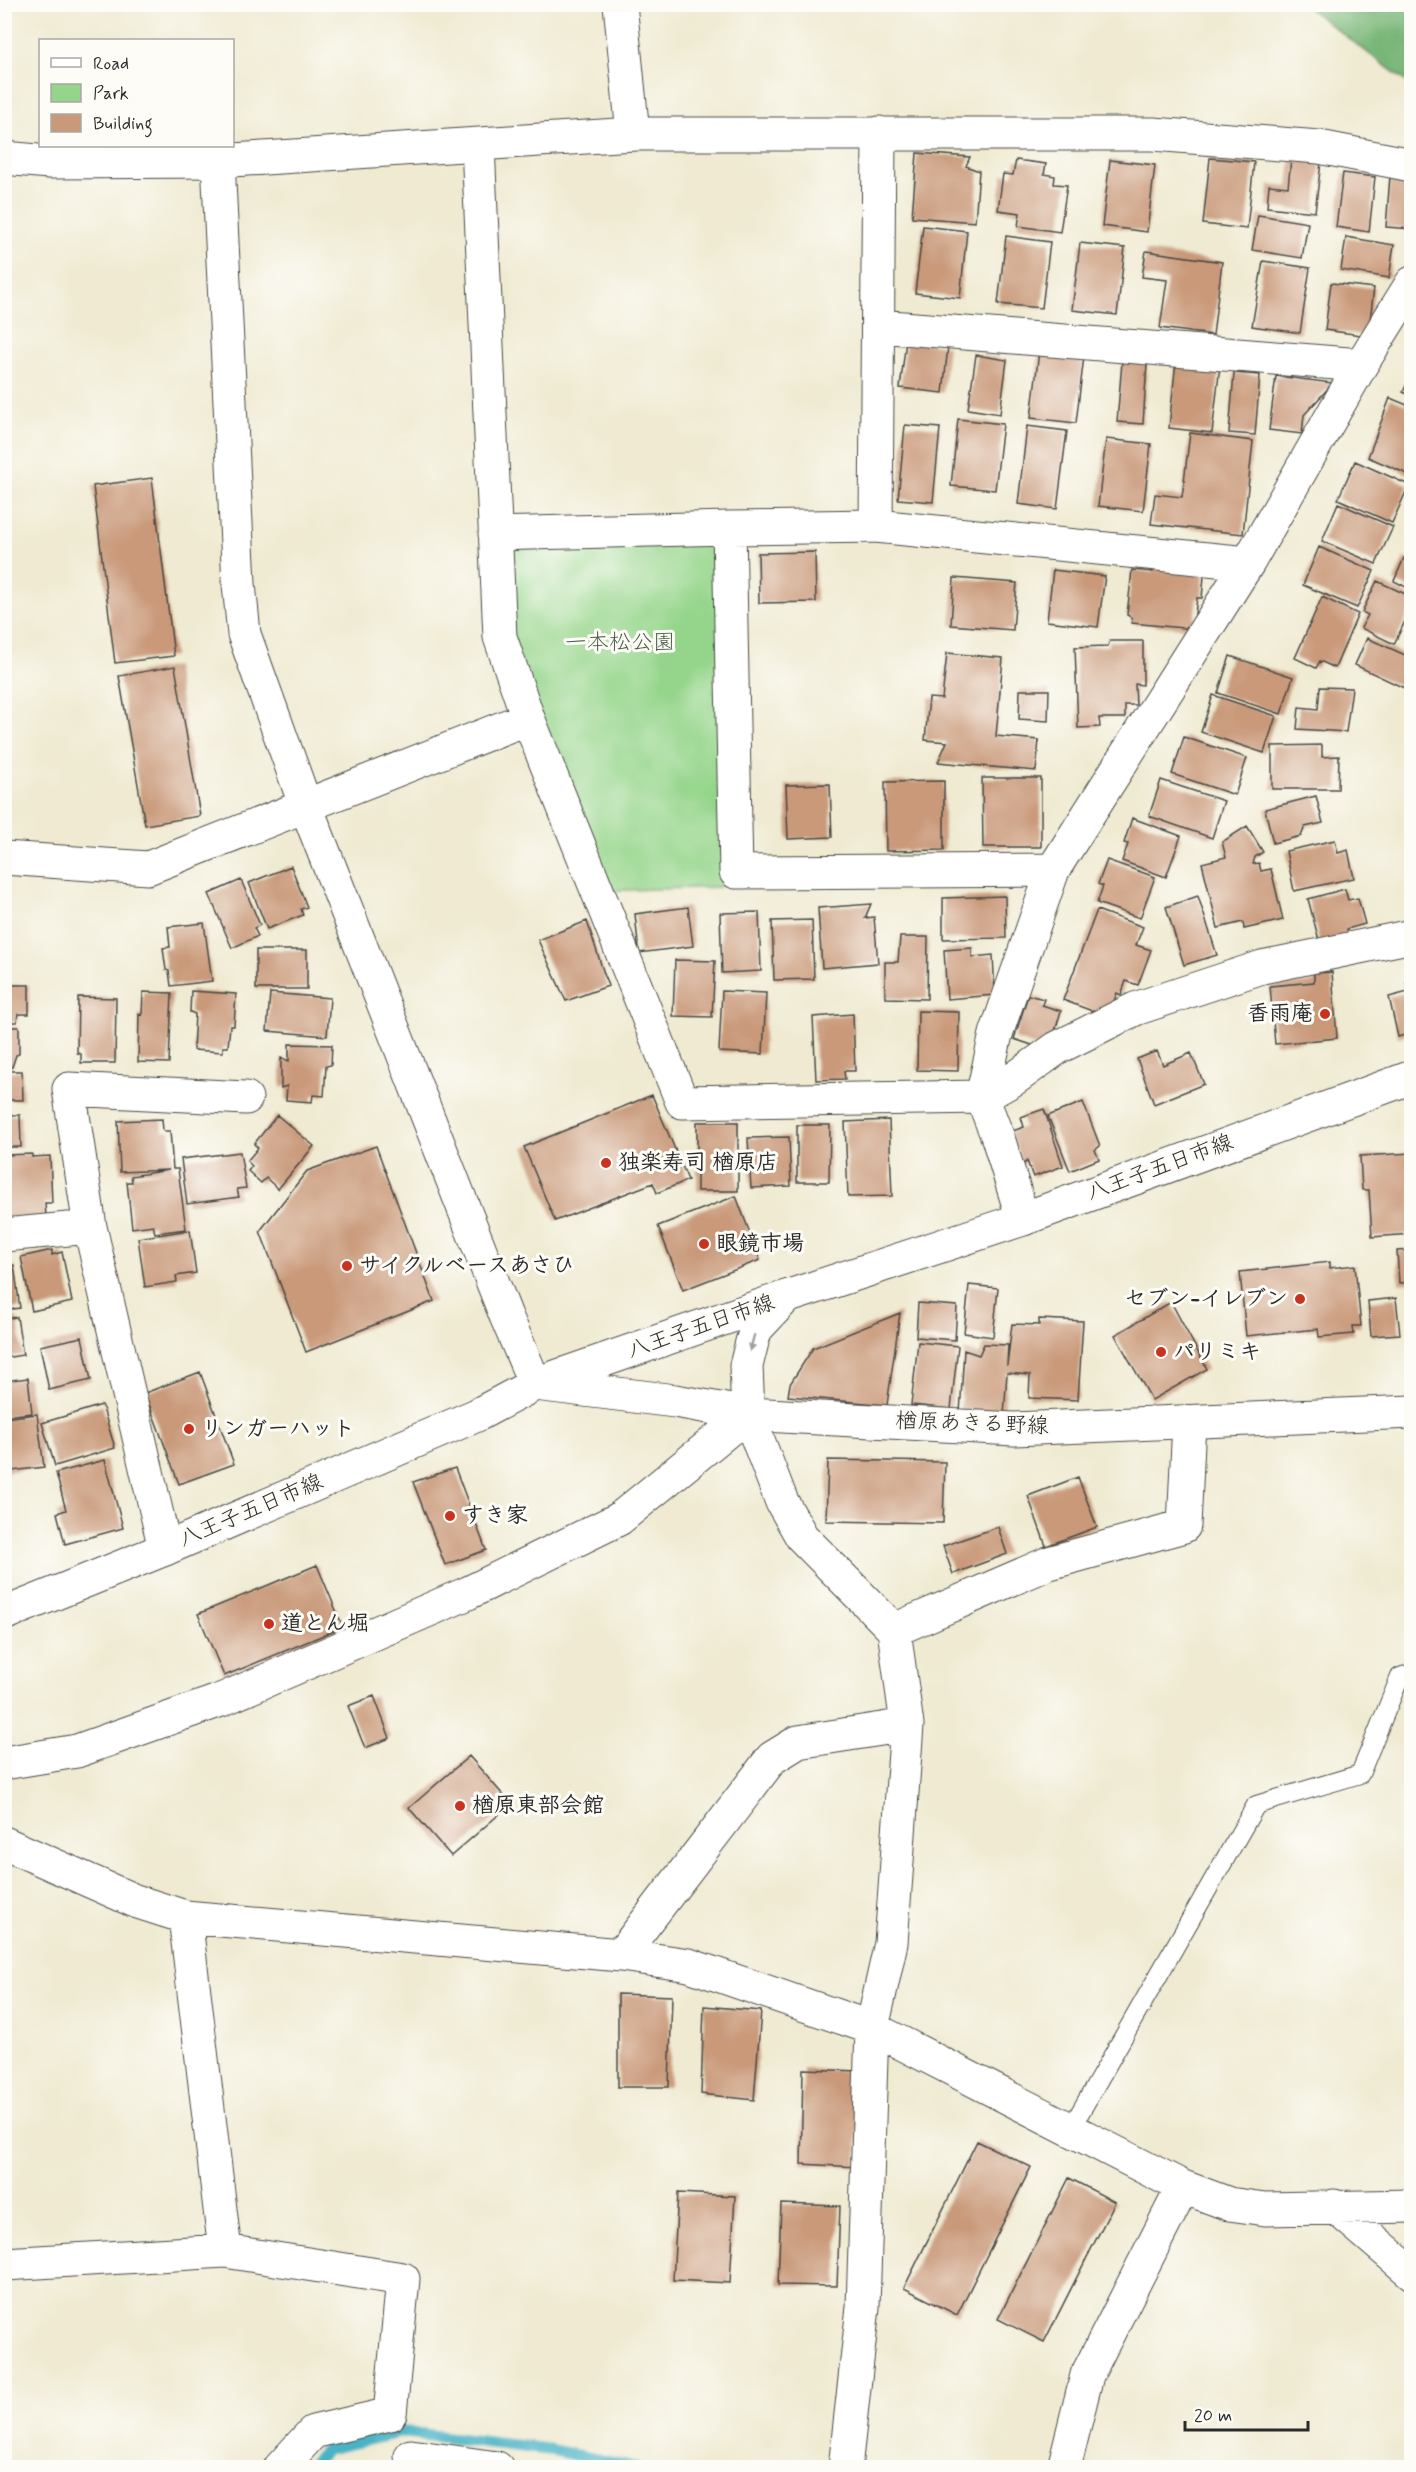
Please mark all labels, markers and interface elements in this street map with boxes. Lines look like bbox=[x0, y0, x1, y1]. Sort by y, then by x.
legend bbox=[39, 39, 234, 147]
text: Road bbox=[93, 52, 129, 76]
text: Park bbox=[93, 82, 129, 106]
text: Building bbox=[93, 112, 153, 138]
park label: 一本松公園 bbox=[565, 629, 675, 657]
place label: 香雨庵 bbox=[1247, 1000, 1313, 1028]
marker: 香雨庵 bbox=[1318, 1007, 1332, 1021]
street label: 八王子五日市線 bbox=[1083, 1129, 1237, 1207]
place label: 独楽寿司 楢原店 bbox=[618, 1149, 778, 1177]
marker: 独楽寿司 楢原店 bbox=[599, 1156, 613, 1170]
place label: 眼鏡市場 bbox=[716, 1230, 804, 1258]
marker: 眼鏡市場 bbox=[697, 1237, 711, 1251]
place label: サイクルベースあさひ bbox=[359, 1252, 574, 1280]
marker: サイクルベースあさひ bbox=[340, 1259, 354, 1273]
place label: セブン-イレブン bbox=[1124, 1285, 1288, 1313]
street label: 八王子五日市線 bbox=[624, 1289, 778, 1365]
marker: セブン-イレブン bbox=[1293, 1292, 1307, 1306]
one-way arrow bbox=[747, 1334, 756, 1352]
place label: パリミキ bbox=[1173, 1338, 1261, 1366]
marker: パリミキ bbox=[1154, 1345, 1168, 1359]
street label: 楢原あきる野線 bbox=[895, 1407, 1049, 1441]
place label: リンガーハット bbox=[201, 1415, 355, 1443]
marker: リンガーハット bbox=[182, 1422, 196, 1436]
street label: 八王子五日市線 bbox=[175, 1468, 327, 1554]
place label: すき家 bbox=[462, 1502, 528, 1530]
marker: すき家 bbox=[443, 1509, 457, 1523]
place label: 道とん堀 bbox=[281, 1610, 369, 1638]
marker: 道とん堀 bbox=[262, 1617, 276, 1631]
place label: 楢原東部会館 bbox=[472, 1792, 604, 1820]
marker: 楢原東部会館 bbox=[453, 1799, 467, 1813]
scale bar bbox=[1185, 2394, 1308, 2432]
text: 20 m bbox=[1194, 2404, 1232, 2428]

